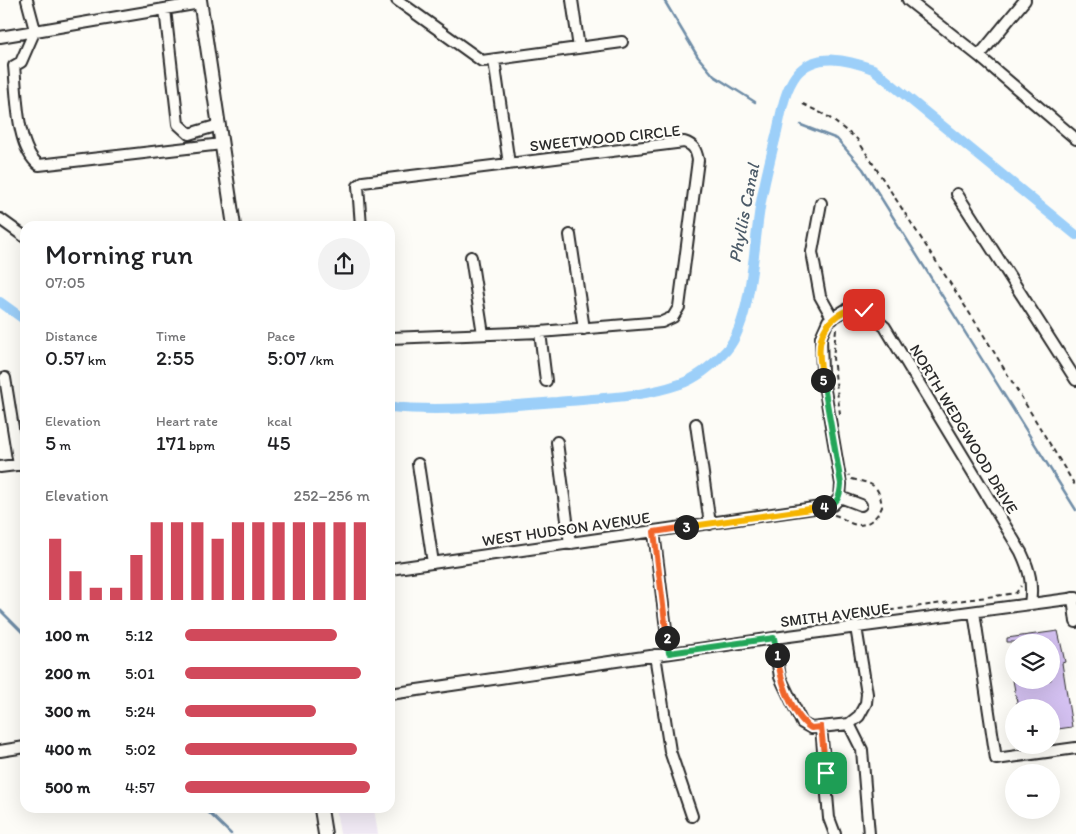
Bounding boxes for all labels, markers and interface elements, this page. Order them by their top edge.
street label: SWEETWOOD CIRCLE [529,121,681,155]
water label: Phyllis Canal [724,160,765,264]
text: Morning run [45,237,193,271]
button: share [318,238,370,290]
text: 07:05 [45,273,85,292]
pin [843,289,885,331]
icon: check [850,296,878,324]
text: Distance [45,328,97,345]
text: Time [156,328,186,345]
text: Pace [267,328,295,345]
street label: NORTH WEDGWOOD DRIVE [906,341,1022,517]
text: 0.57 [45,345,85,370]
text: 2:55 [156,345,194,370]
text: 5:07 [267,345,307,370]
text: km [85,352,106,369]
text: /km [307,352,334,369]
pin: 5 [810,368,836,392]
text: 5 [820,372,827,389]
text: Elevation [45,413,101,430]
text: Heart rate [156,413,218,430]
text: kcal [267,413,292,430]
text: 5 [45,430,56,455]
text: 171 [156,430,186,455]
text: 45 [267,430,291,455]
text: m [56,437,71,454]
text: bpm [186,437,215,454]
text: Elevation [45,486,109,505]
text: 252–256 m [294,486,370,505]
pin: 4 [812,494,836,520]
text: 4 [820,499,829,516]
street label: WEST HUDSON AVENUE [481,508,652,550]
pin: 3 [674,514,698,540]
text: 3 [683,519,690,536]
street label: SMITH AVENUE [779,599,891,631]
text: 100 m [45,626,89,645]
text: 5:12 [125,626,153,645]
pin: 2 [654,626,680,650]
text: 2 [664,630,671,647]
map controls [1005,634,1060,819]
button: layers [1005,634,1060,689]
pin: 1 [764,642,790,668]
text: 1 [774,647,781,664]
text: 200 m [45,664,90,683]
text: 5:01 [125,664,155,683]
button: + [1005,699,1060,754]
text: 300 m [45,702,91,721]
text: 5:24 [125,702,155,721]
text: 400 m [45,740,91,759]
text: 5:02 [125,740,156,759]
pin [805,752,847,794]
icon: arrive [812,759,840,787]
button: − [1005,764,1060,819]
text: 500 m [45,778,90,797]
text: 4:57 [125,778,155,797]

